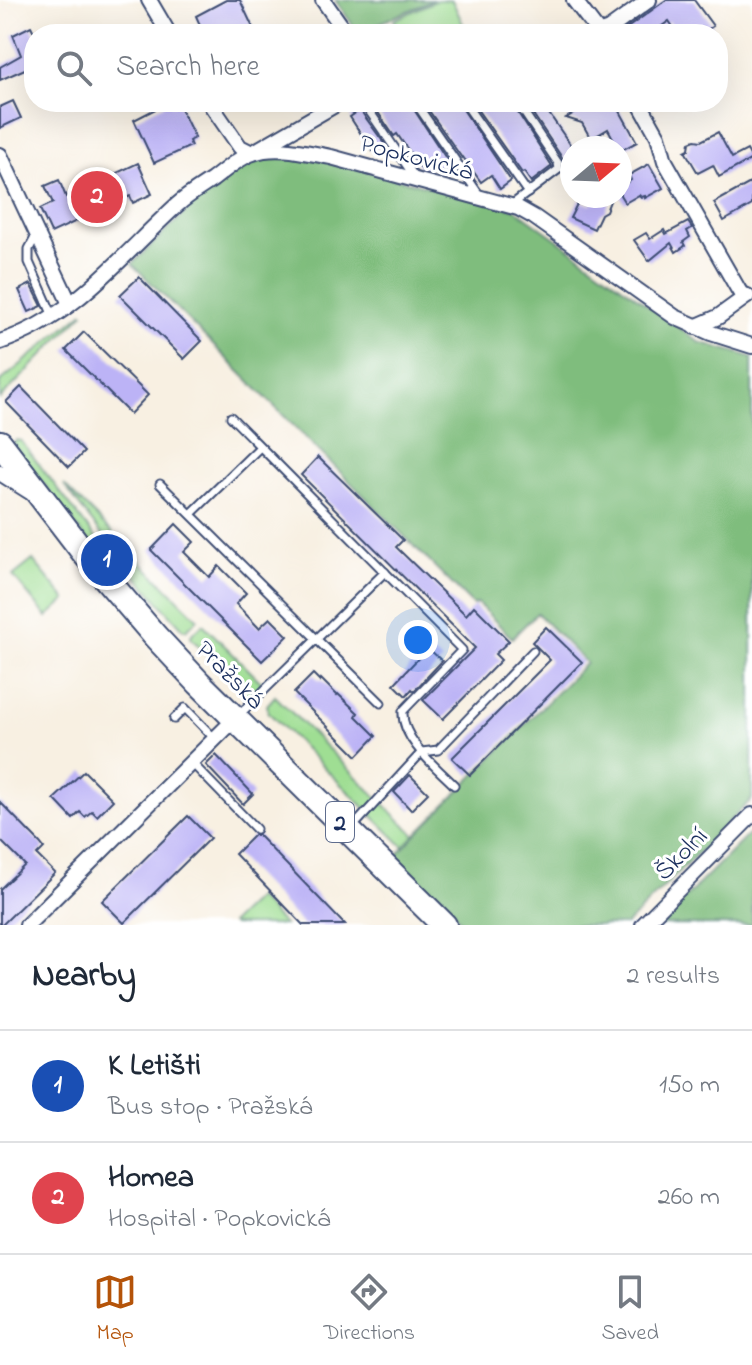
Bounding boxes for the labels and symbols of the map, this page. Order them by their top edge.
street label: Popkovická [355,126,477,192]
north arrow [560,136,632,208]
pin: 2 [71,167,123,227]
pin: 1 [81,530,133,590]
your location [398,620,438,660]
street label: Pražská [186,633,272,719]
road number: 2 [326,802,354,842]
street label: Školní [647,820,718,891]

